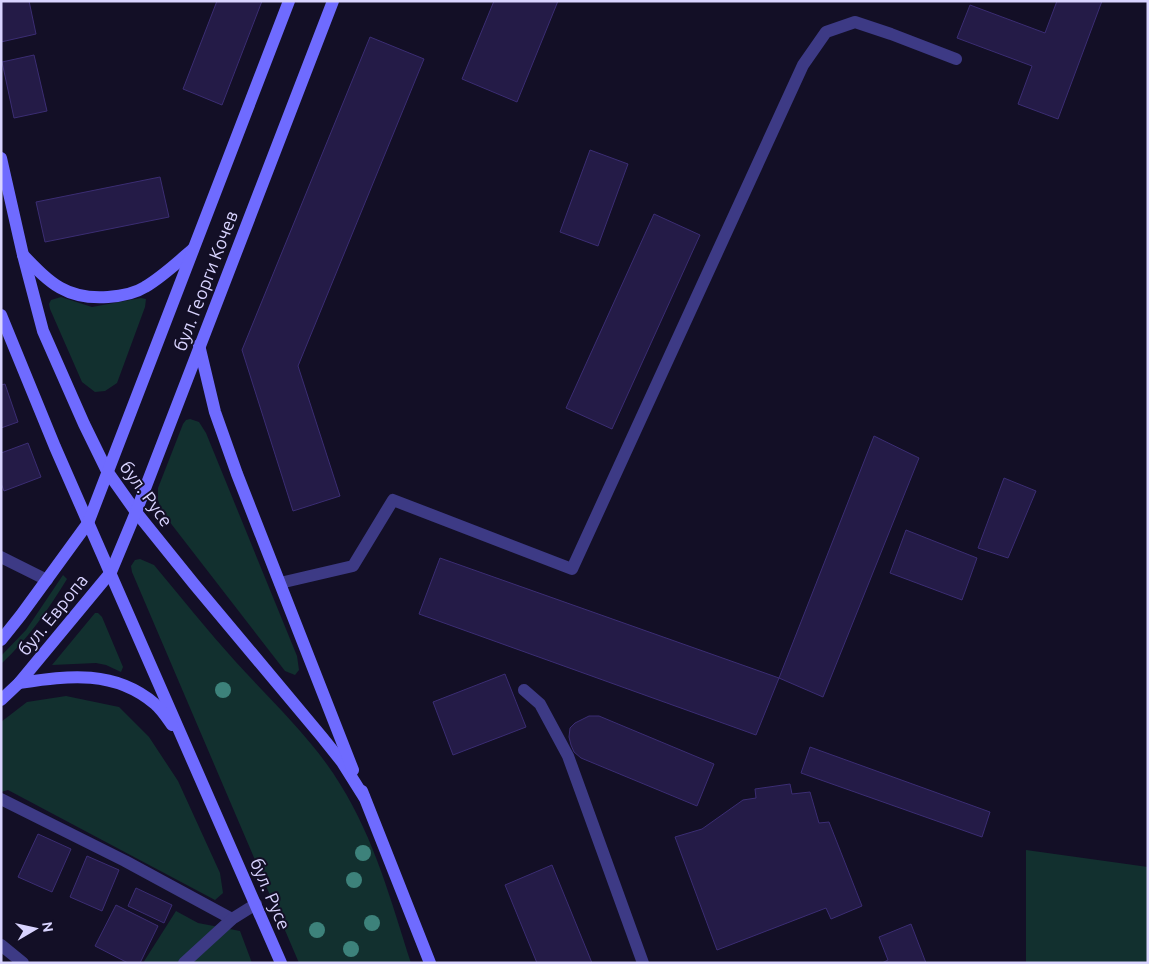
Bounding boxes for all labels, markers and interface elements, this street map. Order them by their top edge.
street label: бул. Георги Кочев [169,208,241,354]
street label: бул. Русе [116,457,177,530]
street label: бул. Европа [13,570,91,659]
street label: бул. Русе [247,855,295,932]
north arrow [10,904,60,954]
text: N [39,921,57,933]

